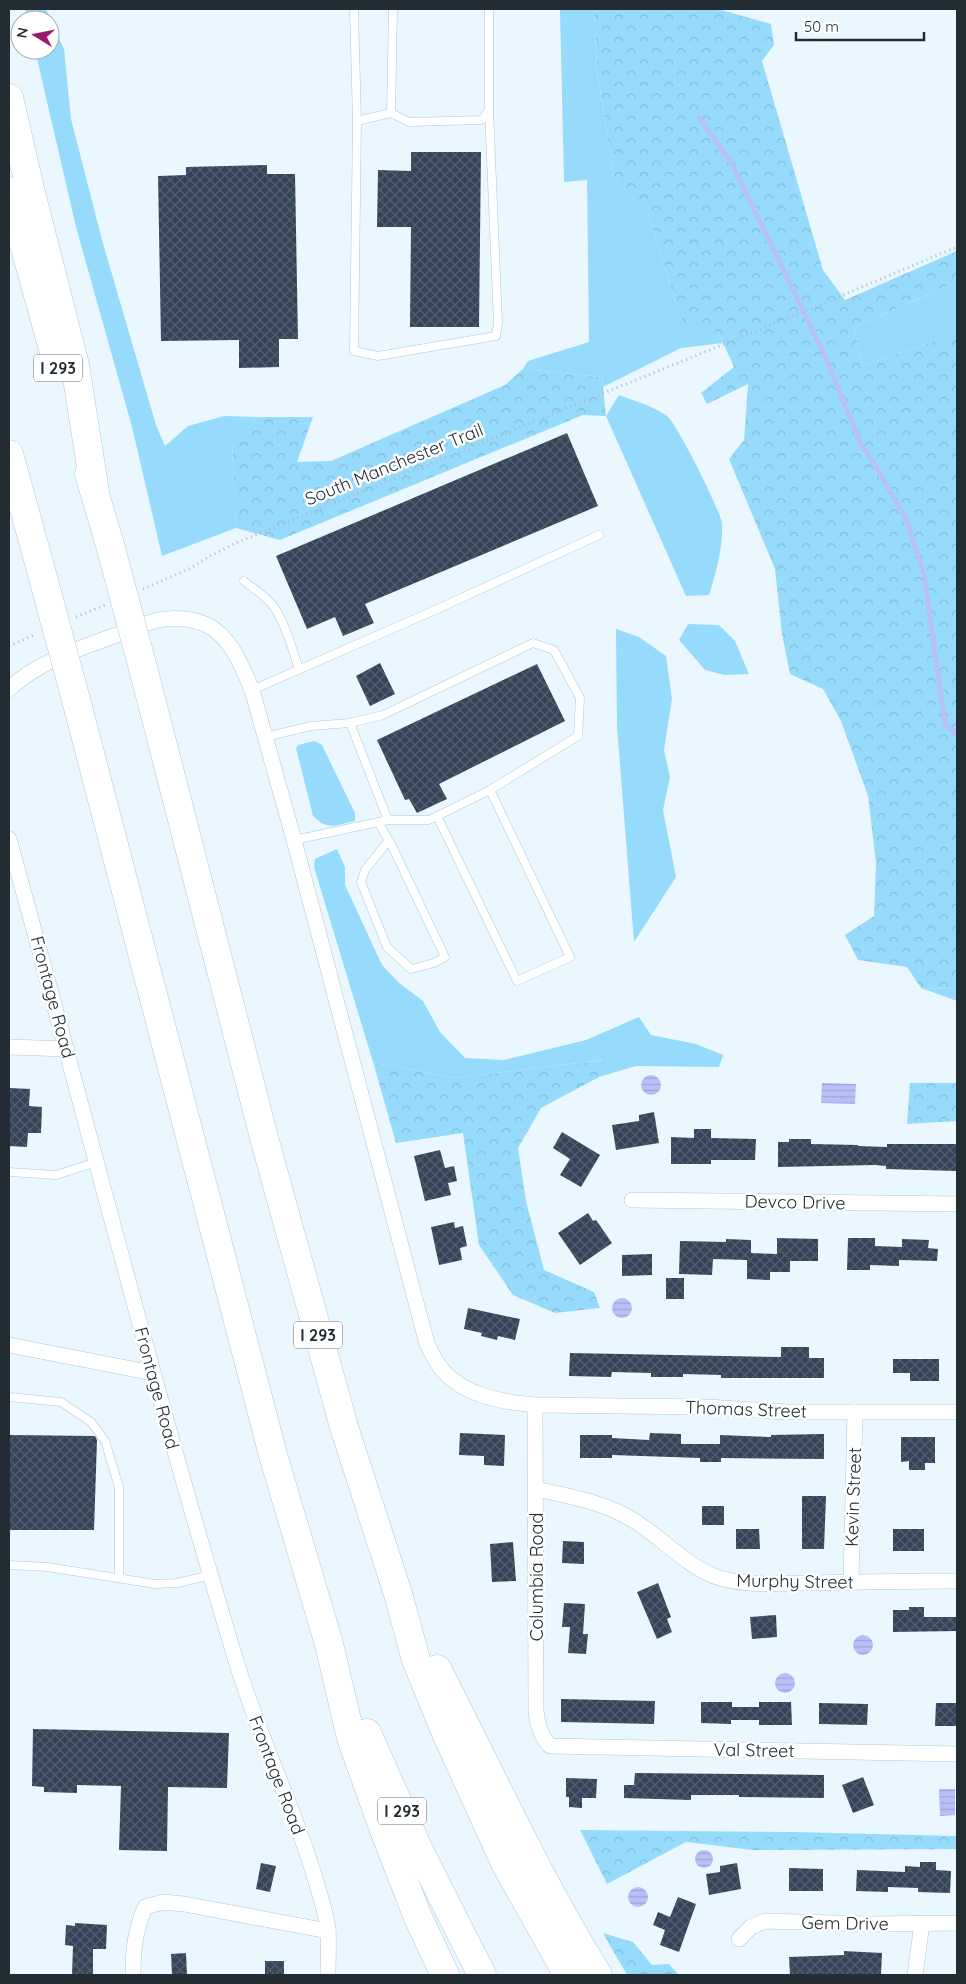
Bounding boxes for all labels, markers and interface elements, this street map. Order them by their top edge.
north arrow [10,10,60,60]
scale bar [796,10,924,42]
text: 50 m [804,17,839,36]
text: N [12,26,32,39]
road number: I 293 [34,354,82,382]
street label: South Manchester Trail [301,418,487,510]
street label: Frontage Road [26,933,80,1061]
street label: Devco Drive [744,1190,846,1214]
road number: I 293 [294,1322,342,1348]
street label: Frontage Road [130,1324,184,1452]
street label: Thomas Street [685,1395,807,1423]
street label: Kevin Street [840,1447,866,1547]
street label: Columbia Road [525,1513,548,1641]
street label: Murphy Street [736,1568,854,1594]
street label: Frontage Road [244,1712,310,1838]
street label: Val Street [713,1738,795,1762]
road number: I 293 [378,1798,426,1824]
street label: Gem Drive [801,1911,889,1935]

